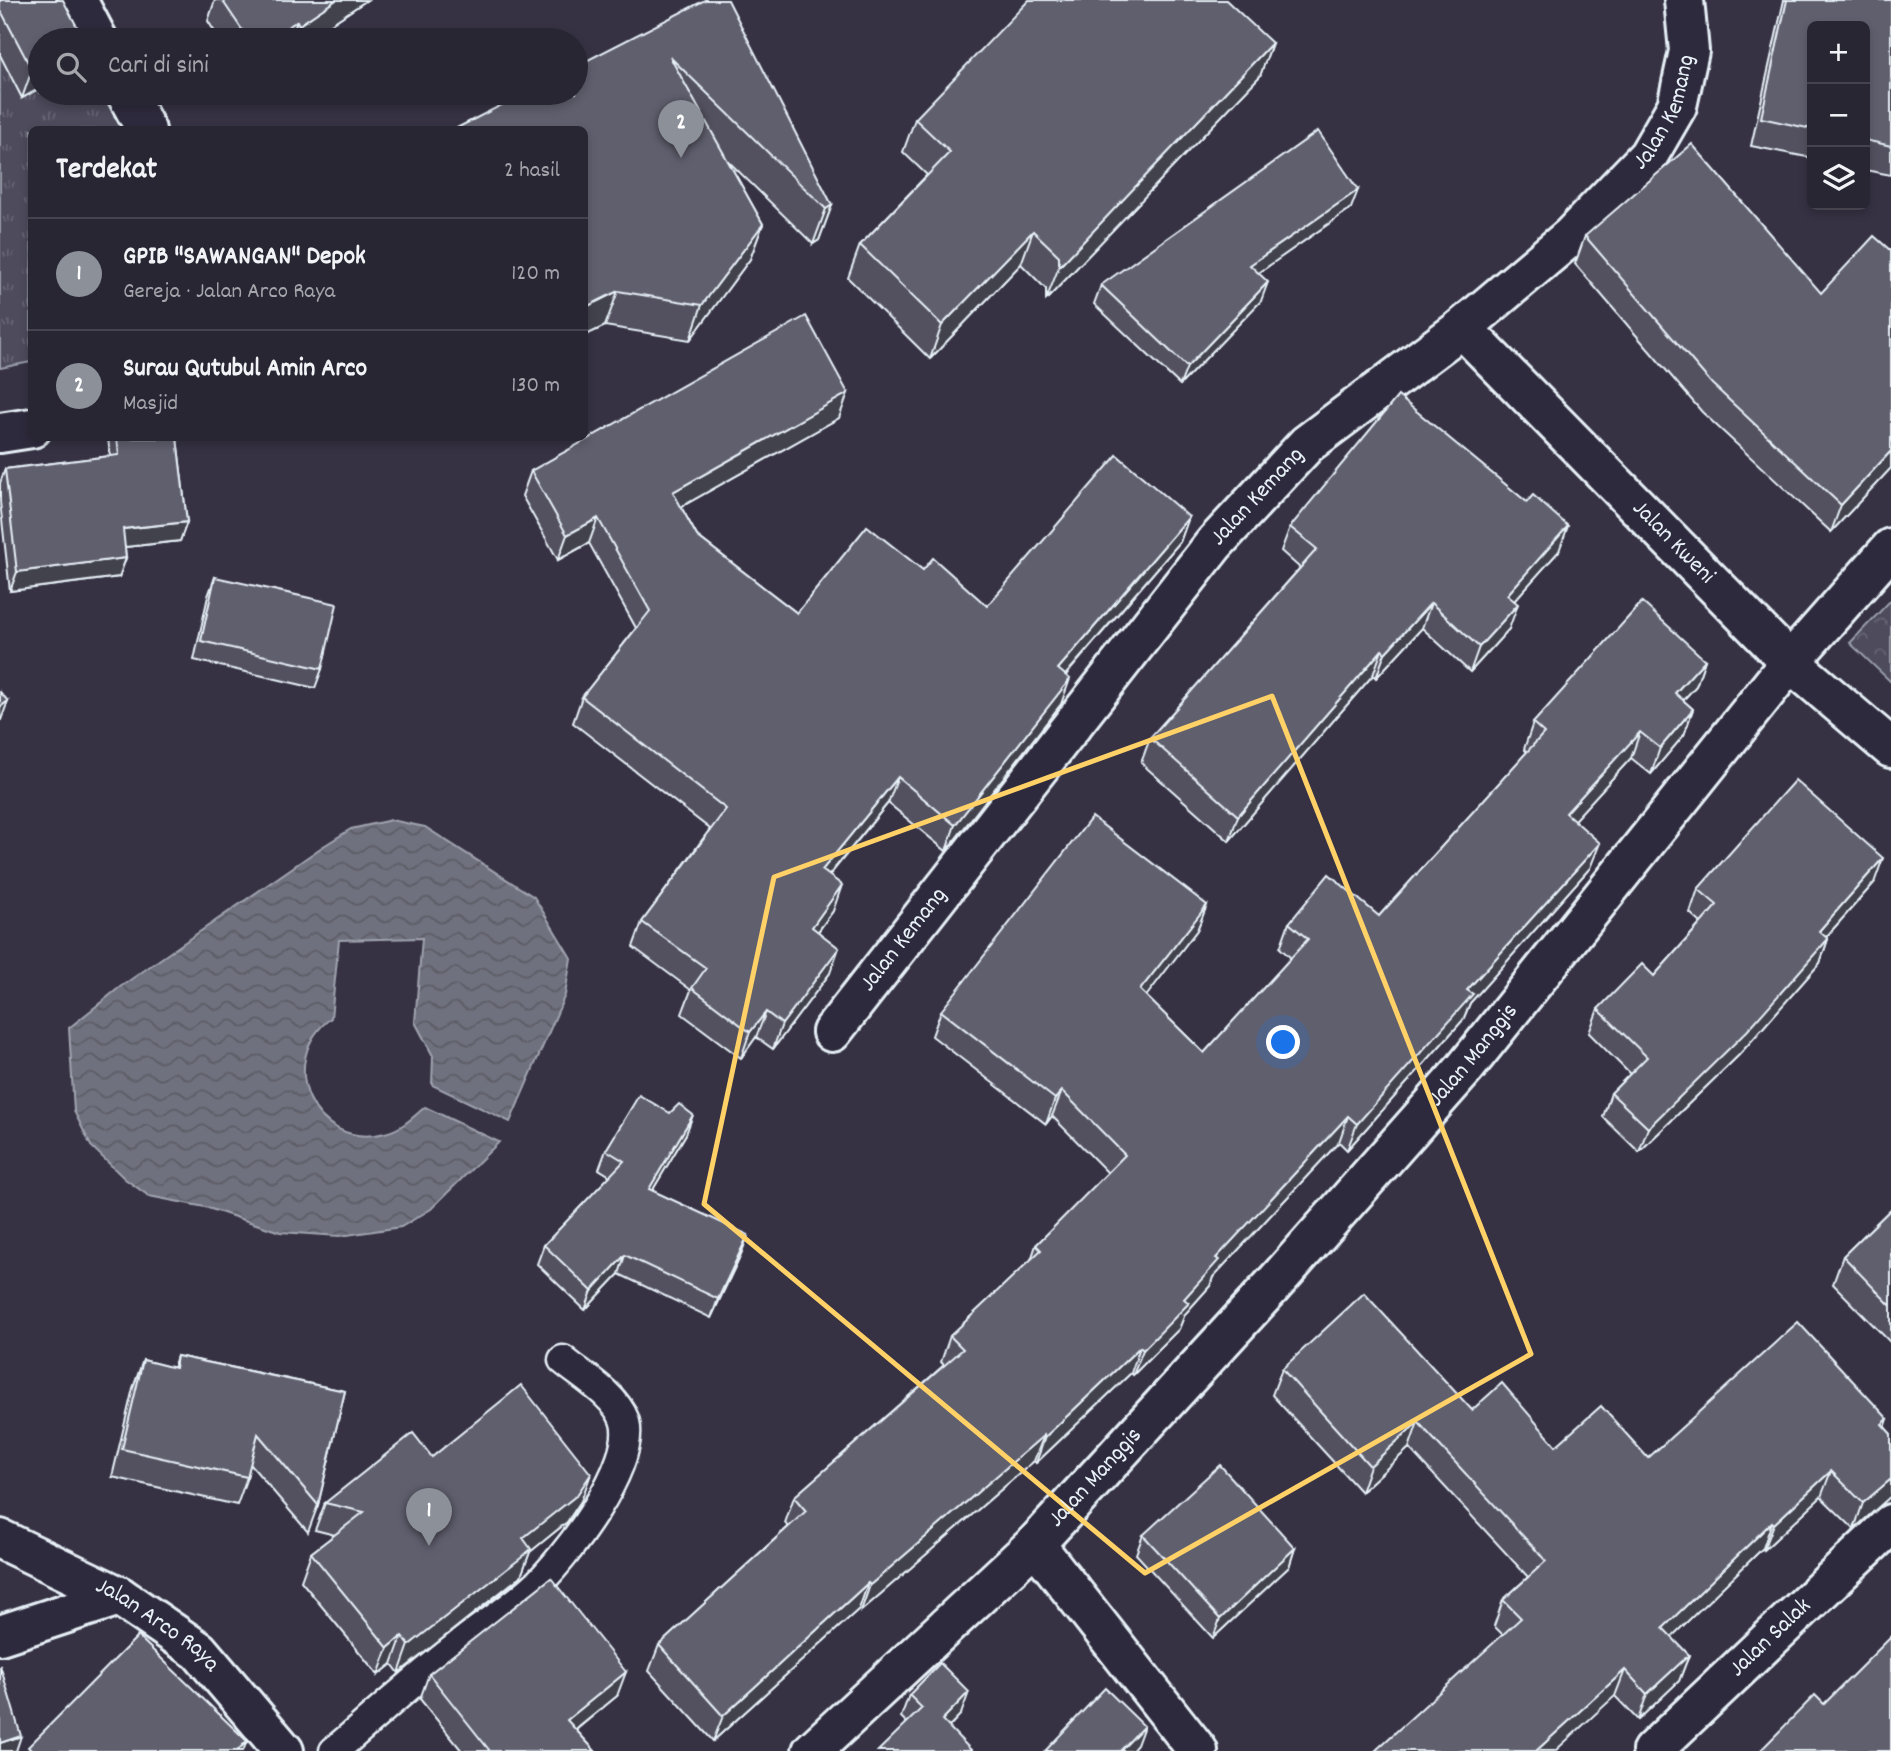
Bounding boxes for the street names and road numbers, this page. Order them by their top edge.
street label: Jalan Kemang [1625,52,1705,179]
street label: Jalan Kemang [1203,440,1313,554]
street label: Jalan Kweni [1624,493,1722,593]
street label: Jalan Kemang [852,880,956,999]
street label: Jalan Manggis [1421,996,1527,1115]
street label: Jalan Manggis [1041,1420,1151,1536]
street label: Jalan Arco Raya [89,1570,228,1681]
street label: Jalan Salak [1722,1591,1820,1686]

